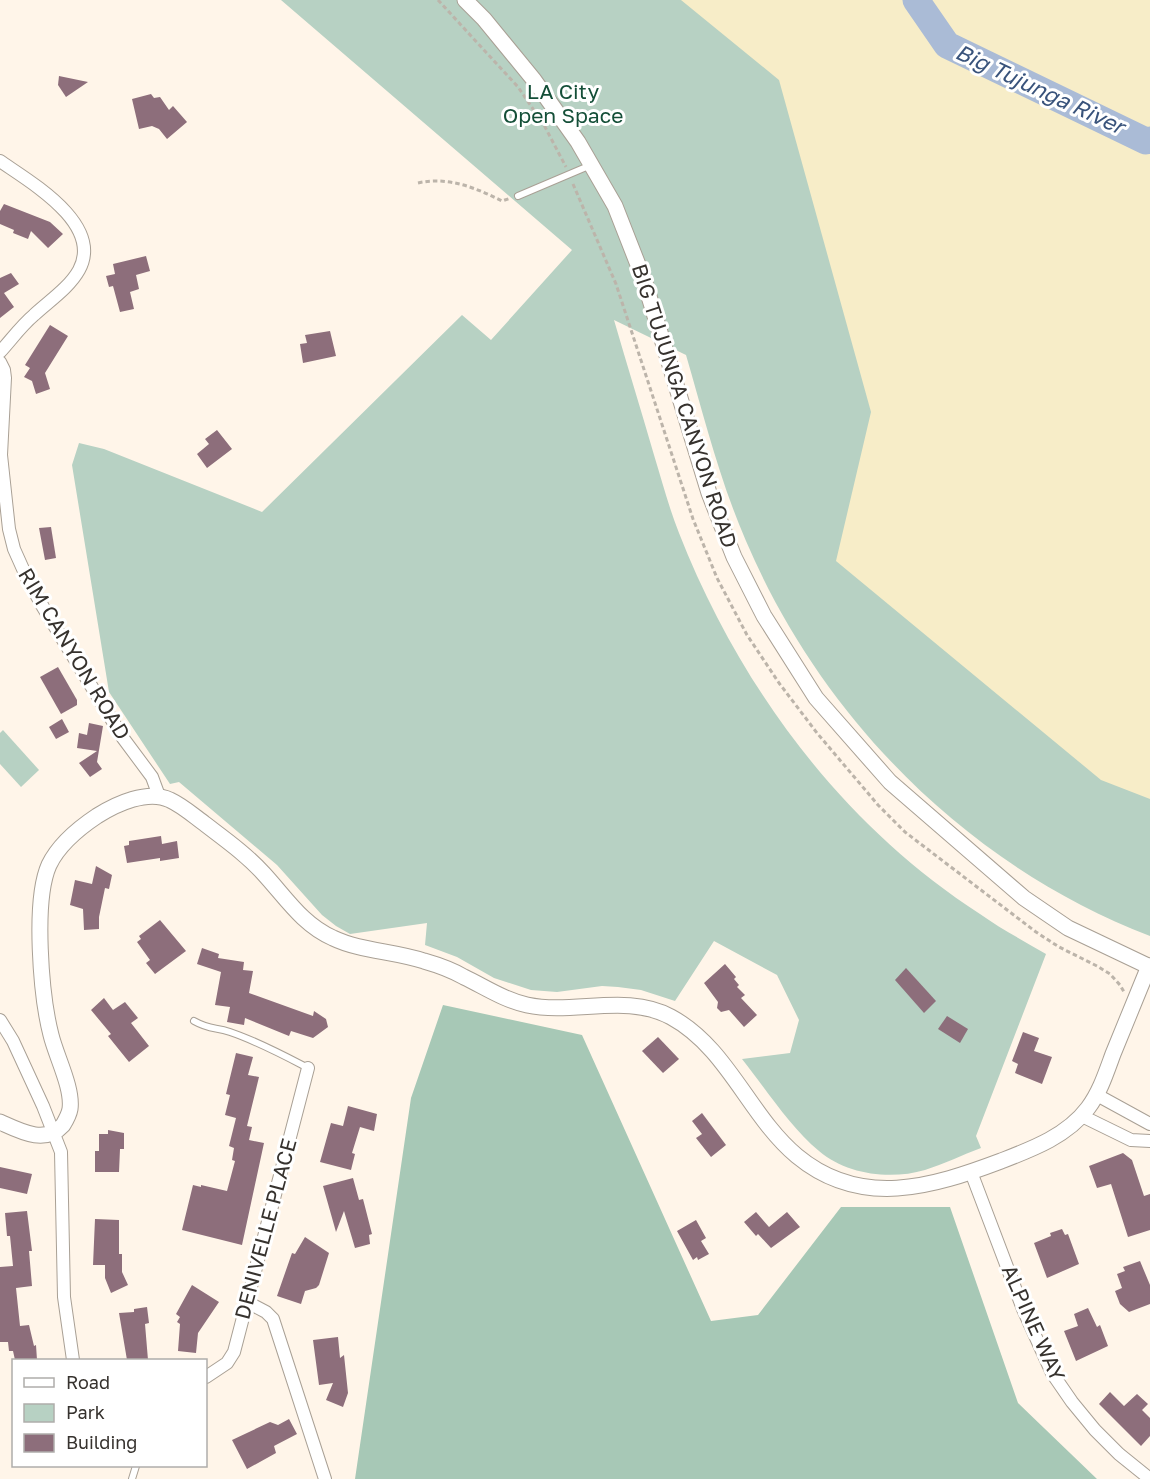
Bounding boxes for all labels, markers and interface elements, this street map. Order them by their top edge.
water label: Big Tujunga River [952,38,1132,141]
park label: LA City Open Space [503,78,623,128]
street label: BIG TUJUNGA CANYON ROAD [627,260,743,551]
street label: RIM CANYON ROAD [13,563,136,744]
street label: DENIVELLE PLACE [228,1136,302,1322]
street label: ALPINE WAY [997,1260,1071,1385]
legend [12,1359,207,1467]
text: Road [66,1371,110,1393]
text: Park [66,1401,105,1423]
text: Building [66,1431,137,1453]

